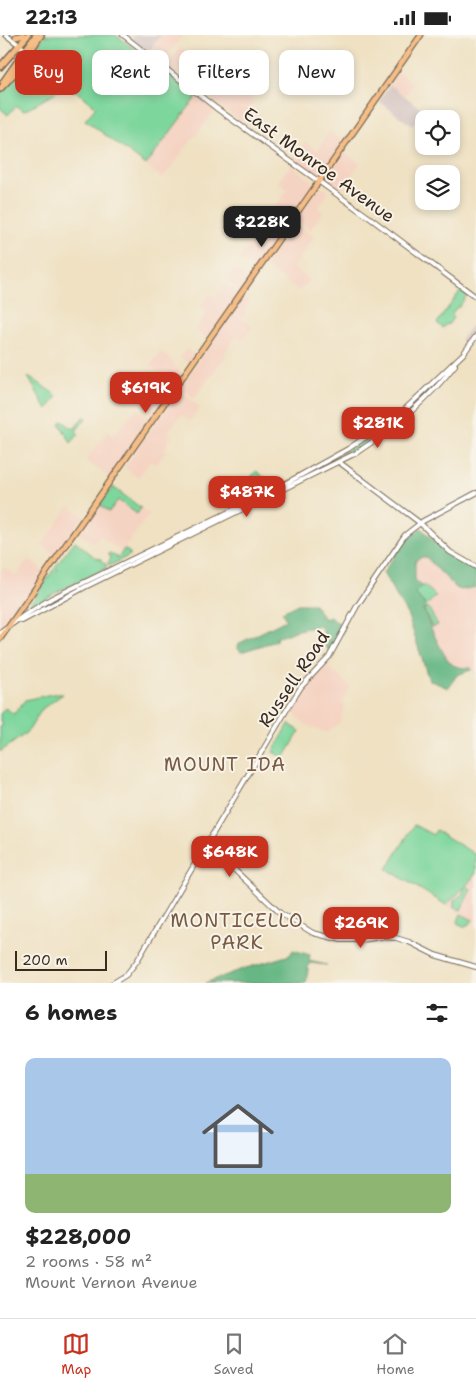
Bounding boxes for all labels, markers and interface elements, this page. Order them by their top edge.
text: 22:13 [25,5,78,30]
chip: Buy [15,50,82,95]
chip: Rent [92,50,169,95]
chip: Filters [179,50,269,95]
chip: New [279,50,354,95]
street label: East Monroe Avenue [238,102,400,228]
map controls [415,110,460,210]
button: locate [415,110,460,155]
button: layers [415,165,460,210]
pin: $228K [227,205,297,248]
text: $228K [235,211,289,232]
pin: $619K [111,371,181,414]
text: $619K [121,377,171,398]
pin: $281K [343,407,413,449]
text: $281K [353,412,403,433]
pin: $487K [212,475,282,518]
text: $487K [219,481,275,502]
street label: Russell Road [253,626,335,732]
district label: MOUNT IDA [164,752,286,777]
pin: $648K [195,835,265,878]
text: $648K [202,841,258,862]
pin: $269K [326,907,396,949]
district label: MONTICELLO PARK [170,908,304,955]
text: $269K [334,912,388,933]
scale bar [15,948,108,971]
text: 200 m [22,951,68,969]
text: 6 homes [25,999,117,1027]
icon: filters [423,999,451,1027]
icon: home [193,1091,283,1181]
text: $228,000 [25,1223,131,1251]
text: 2 rooms · 58 m² [25,1251,152,1272]
text: Mount Vernon Avenue [25,1272,198,1293]
tab: Map [61,1330,91,1378]
tab: Saved [214,1330,254,1378]
tab: Home [376,1330,415,1378]

